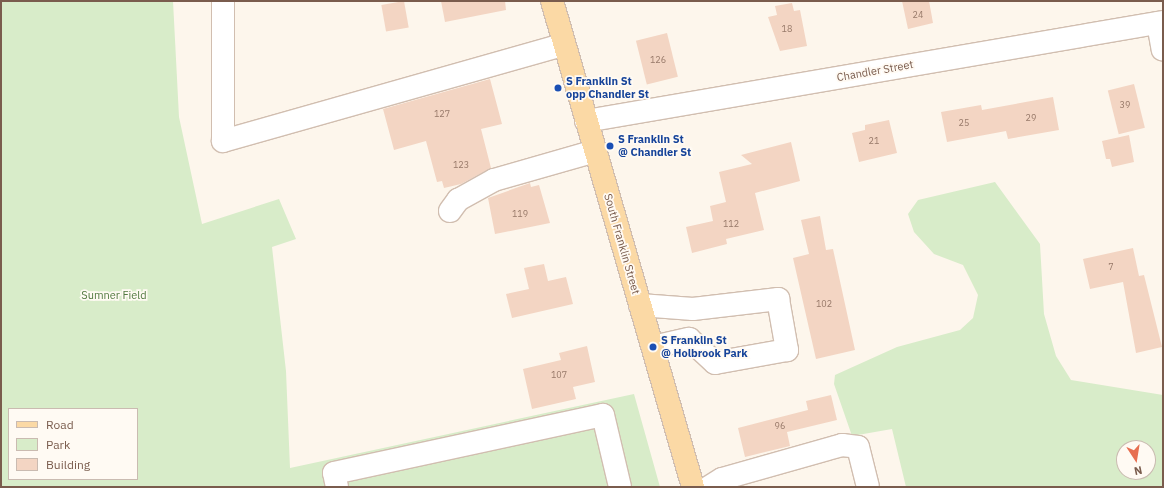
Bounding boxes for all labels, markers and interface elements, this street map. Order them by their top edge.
house number: 24 [913,10,923,20]
house number: 18 [782,24,792,34]
house number: 126 [650,55,666,65]
street label: Chandler Street [836,58,914,84]
place label: S Franklin St opp Chandler St [566,75,649,101]
marker: S Franklin St opp Chandler St [553,83,563,93]
house number: 39 [1120,100,1130,110]
house number: 127 [434,109,450,119]
house number: 29 [1026,113,1036,123]
house number: 25 [959,118,969,128]
place label: S Franklin St @ Chandler St [618,133,691,159]
house number: 21 [869,136,879,146]
marker: S Franklin St @ Chandler St [605,141,615,151]
house number: 123 [453,160,469,170]
street label: South Franklin Street [601,192,643,296]
house number: 119 [512,209,528,219]
house number: 112 [723,219,739,229]
house number: 7 [1108,262,1114,272]
park label: Sumner Field [81,288,147,302]
house number: 102 [816,299,832,309]
place label: S Franklin St @ Holbrook Park [661,334,748,360]
marker: S Franklin St @ Holbrook Park [648,342,658,352]
house number: 107 [551,370,567,380]
legend [8,408,138,480]
text: Road [46,417,74,432]
house number: 96 [775,421,785,431]
text: Park [46,437,70,452]
north arrow [1116,440,1156,480]
text: Building [46,457,90,472]
text: N [1133,463,1144,478]

